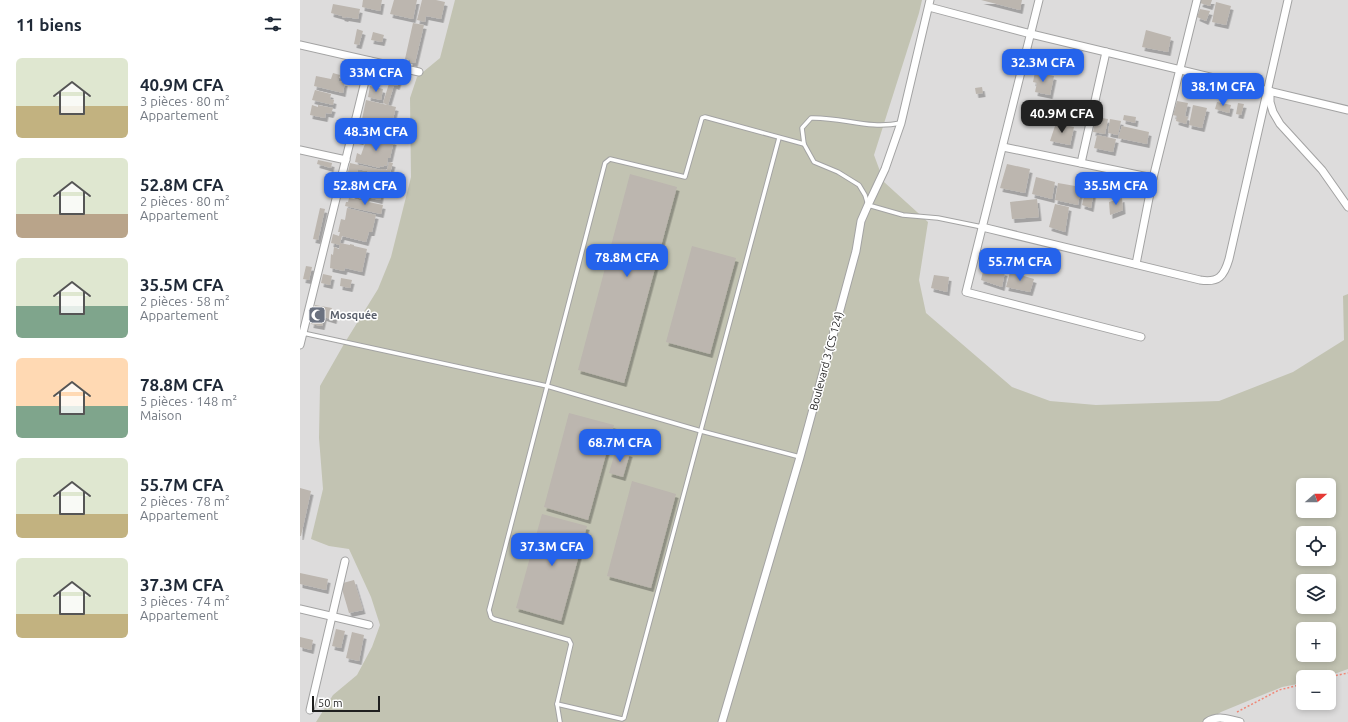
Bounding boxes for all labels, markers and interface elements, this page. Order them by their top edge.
icon: filters [262,13,284,35]
text: 11 biens [16,15,82,34]
pin: 32.3M CFA [997,49,1089,83]
text: 32.3M CFA [1011,55,1075,69]
pin: 33M CFA [339,59,413,93]
text: 33M CFA [349,65,403,79]
pin: 38.1M CFA [1177,73,1269,107]
icon: home [48,74,96,122]
text: 40.9M CFA [140,75,224,94]
text: 38.1M CFA [1191,79,1255,93]
text: 3 pièces · 80 m² [140,94,230,108]
pin: 40.9M CFA [1016,100,1108,134]
text: 40.9M CFA [1030,106,1094,120]
text: Appartement [140,108,218,122]
pin: 48.3M CFA [330,118,422,152]
text: 48.3M CFA [344,124,408,138]
pin: 52.8M CFA [319,172,411,206]
pin: 35.5M CFA [1070,172,1162,206]
icon: home [48,174,96,222]
text: 52.8M CFA [140,175,224,194]
text: 52.8M CFA [333,178,397,192]
text: 35.5M CFA [1084,178,1148,192]
text: 2 pièces · 80 m² [140,194,230,208]
text: Appartement [140,208,218,222]
pin: 78.8M CFA [581,244,673,278]
pin: 55.7M CFA [974,248,1066,282]
text: 78.8M CFA [595,250,659,264]
text: 55.7M CFA [988,254,1052,268]
icon: home [48,274,96,322]
text: 35.5M CFA [140,275,224,294]
text: 2 pièces · 58 m² [140,294,230,308]
mosque icon: Mosquée [307,305,327,325]
text: Appartement [140,308,218,322]
place label: Mosquée [330,309,377,321]
street label: Boulevard 3 (CS 124) [807,310,846,412]
icon: home [48,374,96,422]
text: 78.8M CFA [140,375,224,394]
text: 5 pièces · 148 m² [140,394,237,408]
text: Maison [140,408,182,422]
pin: 68.7M CFA [574,429,666,463]
text: 68.7M CFA [588,435,652,449]
icon: home [48,474,96,522]
text: 55.7M CFA [140,475,224,494]
north arrow [1296,478,1336,518]
map controls [1296,478,1336,710]
text: 2 pièces · 78 m² [140,494,230,508]
text: Appartement [140,508,218,522]
button: locate [1296,526,1336,566]
pin: 37.3M CFA [506,533,598,567]
text: 37.3M CFA [520,539,584,553]
icon: home [48,574,96,622]
button: layers [1296,574,1336,614]
text: 37.3M CFA [140,575,224,594]
text: 3 pièces · 74 m² [140,594,230,608]
text: Appartement [140,608,218,622]
button: + [1296,622,1336,662]
button: − [1296,670,1336,710]
scale bar [312,694,380,713]
text: 50 m [318,697,342,709]

